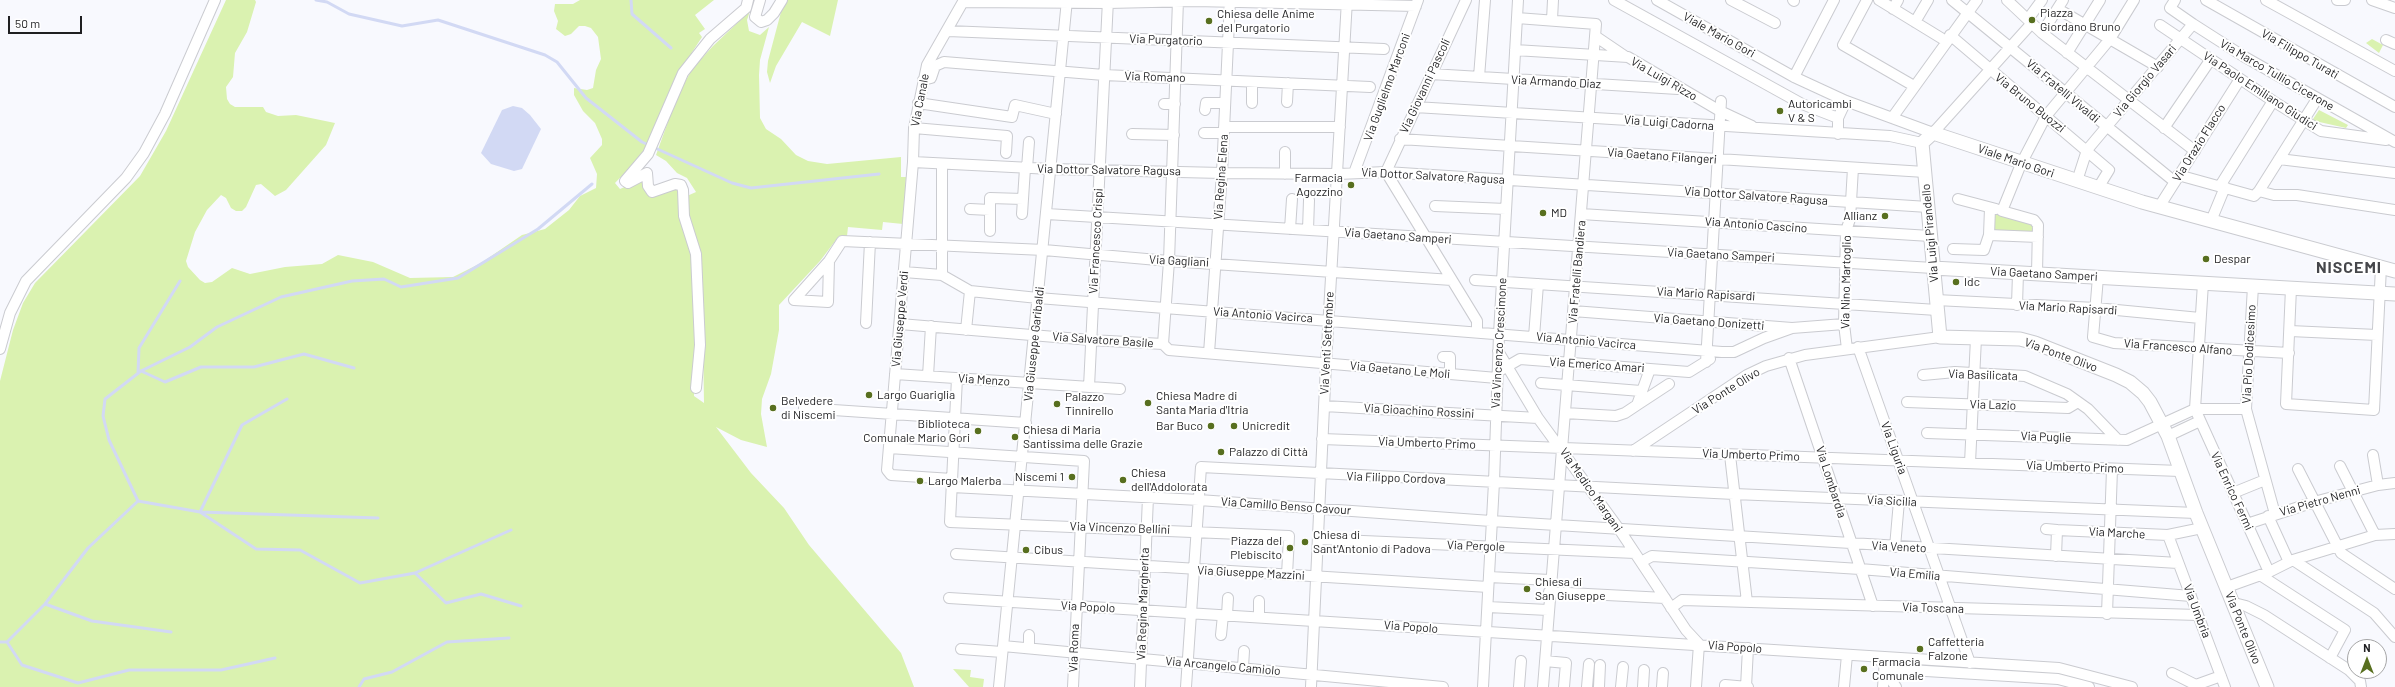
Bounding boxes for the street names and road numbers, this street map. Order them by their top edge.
street label: Viale Mario Gori [1680,9,1758,61]
street label: Via Filippo Turati [2259,26,2341,82]
street label: Via Guglielmo Marconi [1361,31,1413,143]
street label: Via Purgatorio [1129,32,1203,48]
street label: Via Giovanni Pascoli [1397,36,1453,136]
street label: Via Marco Tullio Cicerone [2217,36,2337,114]
street label: Via Giorgio Vasari [2110,42,2180,120]
street label: Via Paolo Emiliano Giudici [2200,49,2320,133]
street label: Via Luigi Rizzo [1628,54,1700,104]
street label: Via Fratelli Vivaldi [2023,56,2103,126]
street label: Via Romano [1124,69,1186,85]
street label: Via Bruno Buozzi [1992,70,2068,136]
street label: Via Canale [908,72,932,128]
street label: Via Armando Diaz [1511,72,1601,92]
street label: Via Orazio Flacco [2169,102,2229,184]
street label: Via Luigi Cadorna [1623,113,1715,133]
street label: Via Regina Elena [1211,134,1231,220]
street label: Viale Mario Gori [1976,141,2056,181]
street label: Via Gaetano Filangeri [1607,145,1717,167]
street label: Via Dottor Salvatore Ragusa [1037,162,1181,178]
street label: Via Dottor Salvatore Ragusa [1361,165,1505,187]
street label: Via Luigi Pirandello [1919,183,1941,283]
street label: Via Dottor Salvatore Ragusa [1684,184,1828,208]
street label: Via Francesco Crispi [1086,188,1106,294]
street label: Via Antonio Cascino [1704,214,1808,236]
street label: Via Fratelli Bandiera [1565,220,1589,324]
street label: Via Gaetano Samperi [1344,225,1452,247]
street label: Via Nino Martoglio [1838,235,1854,329]
street label: Via Gaetano Samperi [1667,245,1775,265]
street label: Via Gagliani [1149,252,1209,270]
street label: Via Gaetano Samperi [1990,264,2098,284]
street label: Via Giuseppe Verdi [889,270,911,368]
street label: Via Vincenzo Crescimone [1488,277,1510,409]
street label: Via Mario Rapisardi [1656,284,1756,304]
street label: Via Giuseppe Garibaldi [1021,286,1047,402]
street label: Via Venti Settembre [1317,291,1337,395]
street label: Via Mario Rapisardi [2018,298,2118,318]
street label: Via Antonio Vacirca [1213,304,1313,326]
street label: Via Pio Dodicesimo [2239,304,2259,404]
street label: Via Gaetano Donizetti [1653,311,1765,333]
street label: Via Salvatore Basile [1052,329,1154,351]
street label: Via Antonio Vacirca [1535,329,1637,353]
street label: Via Ponte Olivo [2022,335,2100,375]
street label: Via Francesco Alfano [2123,336,2233,358]
street label: Via Emerico Amari [1549,354,1645,376]
street label: Via Gaetano Le Moli [1349,358,1451,382]
street label: Via Ponte Olivo [1690,365,1762,417]
street label: Via Basilicata [1948,367,2018,383]
street label: Via Menzo [958,371,1010,389]
street label: Via Lazio [1969,397,2017,413]
street label: Via Gioachino Rossini [1363,401,1475,421]
street label: Via Liguria [1878,420,1910,476]
street label: Via Puglie [2020,429,2072,445]
street label: Via Umberto Primo [1378,434,1476,452]
street label: Via Lombardia [1813,444,1849,520]
street label: Via Medico Margani [1557,445,1625,535]
street label: Via Umberto Primo [1702,446,1800,464]
street label: Via Enrico Fermi [2208,449,2256,533]
street label: Via Umberto Primo [2026,458,2124,476]
street label: Via Filippo Cordova [1346,469,1446,487]
street label: Via Pietro Nenni [2278,483,2362,519]
street label: Via Sicilia [1867,493,1917,509]
street label: Via Camillo Benso Cavour [1220,494,1352,518]
street label: Via Vincenzo Bellini [1070,519,1170,537]
street label: Via Marche [2088,524,2146,542]
street label: Via Pergole [1447,538,1505,554]
street label: Via Veneto [1871,538,1927,556]
street label: Via Regina Margherita [1134,547,1152,661]
street label: Via Giuseppe Mazzini [1197,563,1305,583]
street label: Via Emilia [1889,565,1941,583]
street label: Via Umbria [2180,582,2214,640]
street label: Via Ponte Olivo [2222,590,2264,666]
street label: Via Popolo [1060,598,1116,616]
street label: Via Toscana [1902,600,1964,616]
street label: Via Popolo [1383,618,1439,636]
street label: Via Roma [1066,623,1082,673]
street label: Via Popolo [1707,638,1763,656]
street label: Via Arcangelo Camiolo [1165,654,1281,678]

